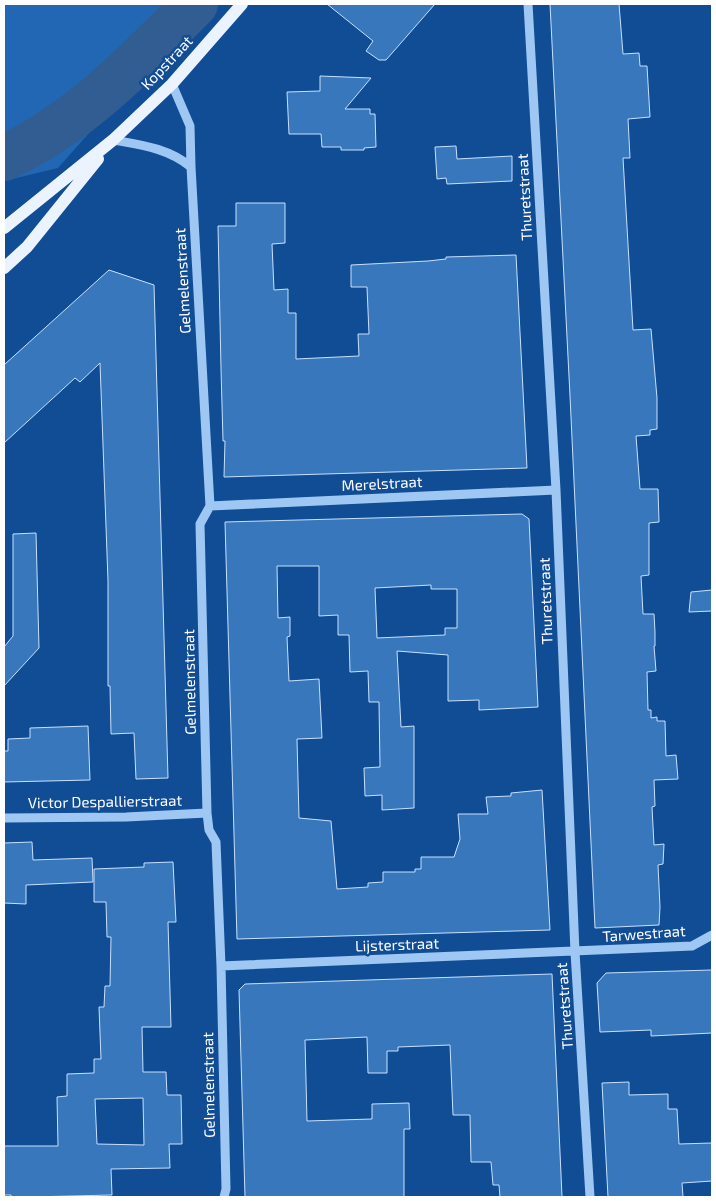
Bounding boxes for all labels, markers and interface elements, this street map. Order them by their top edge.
street label: Kopstraat [137,31,196,93]
street label: Thuretstraat [513,153,535,241]
street label: Gelmelenstraat [170,227,194,334]
street label: Merelstraat [341,472,423,494]
street label: Thuretstraat [534,557,556,645]
street label: Gelmelenstraat [179,629,199,735]
street label: Victor Despallierstraat [28,791,183,811]
street label: Tarwestraat [602,921,686,945]
street label: Lijsterstraat [355,934,440,955]
street label: Thuretstraat [552,962,576,1050]
street label: Gelmelenstraat [198,1032,218,1138]

